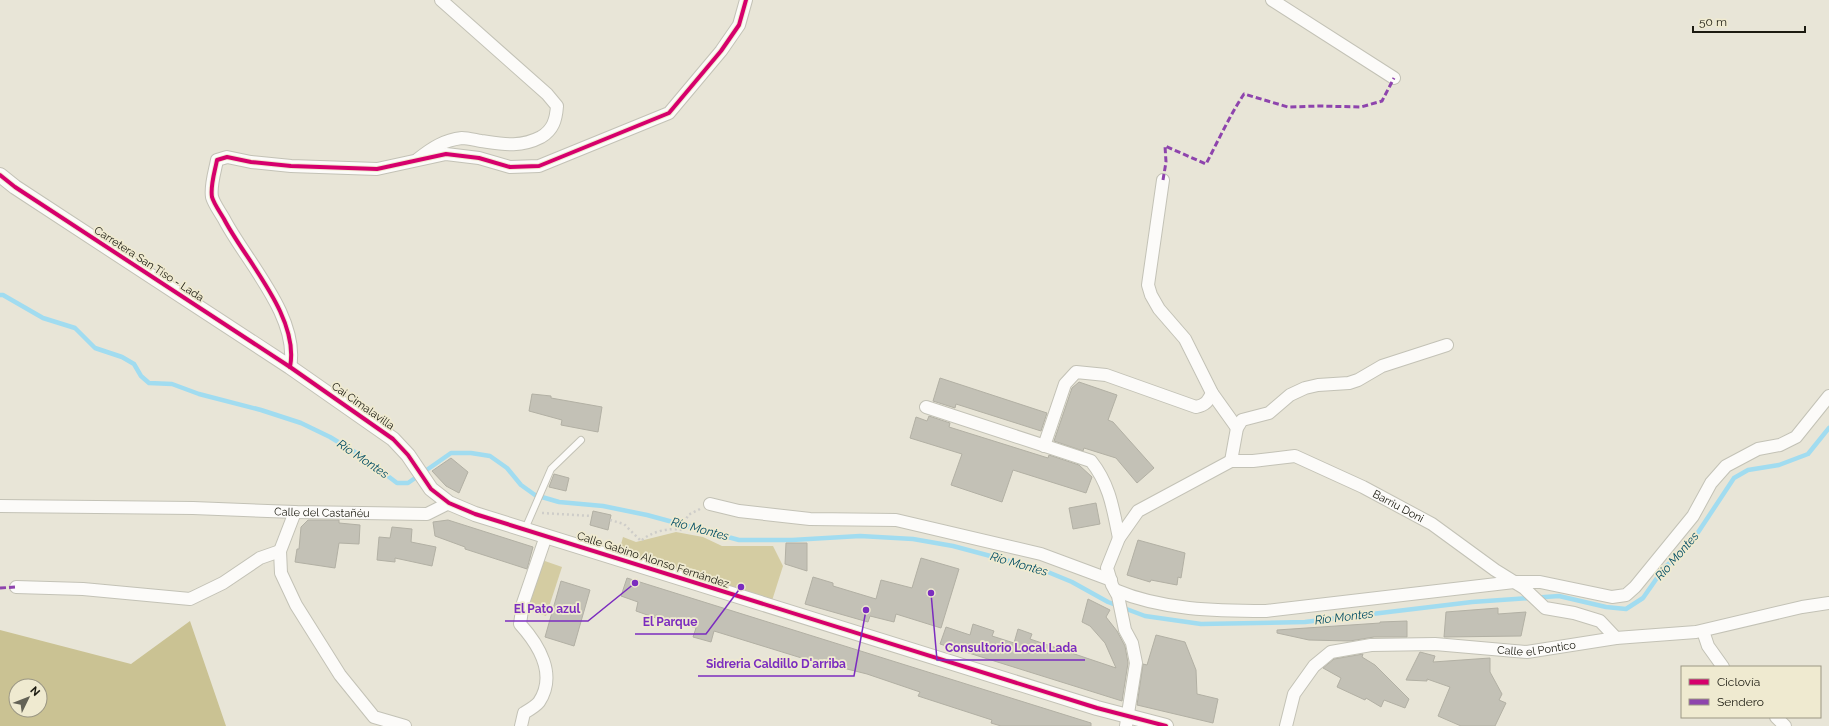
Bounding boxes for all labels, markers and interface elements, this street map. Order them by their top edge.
scale bar [1693,8,1805,34]
text: 50 m [1699,15,1727,29]
street label: Carretera San Tiso - Lada [92,224,206,304]
street label: Cai Cimalavilla [329,379,397,433]
water label: Río Montes [335,437,392,482]
street label: Barriu Doni [1371,487,1426,525]
street label: Calle del Castañéu [274,505,370,520]
water label: Río Montes [670,515,731,544]
street label: Calle Gabino Alonso Fernández [575,529,731,591]
water label: Río Montes [1652,529,1702,583]
water label: Río Montes [989,549,1050,579]
callout: El Pato azul [505,597,588,621]
text: El Pato azul [514,602,580,616]
water label: Río Montes [1314,606,1375,628]
callout: El Parque [635,610,706,634]
text: El Parque [643,615,697,629]
callout: Consultorio Local Lada [937,636,1085,660]
street label: Calle el Pontico [1497,638,1577,659]
text: Consultorio Local Lada [945,641,1077,655]
callout: Sidreria Caldillo D'arriba [698,652,854,676]
text: Sidreria Caldillo D'arriba [706,657,846,671]
legend [1681,666,1821,718]
text: Ciclovía [1717,675,1760,689]
north arrow [8,678,48,718]
text: N [27,684,43,699]
text: Sendero [1717,695,1764,709]

